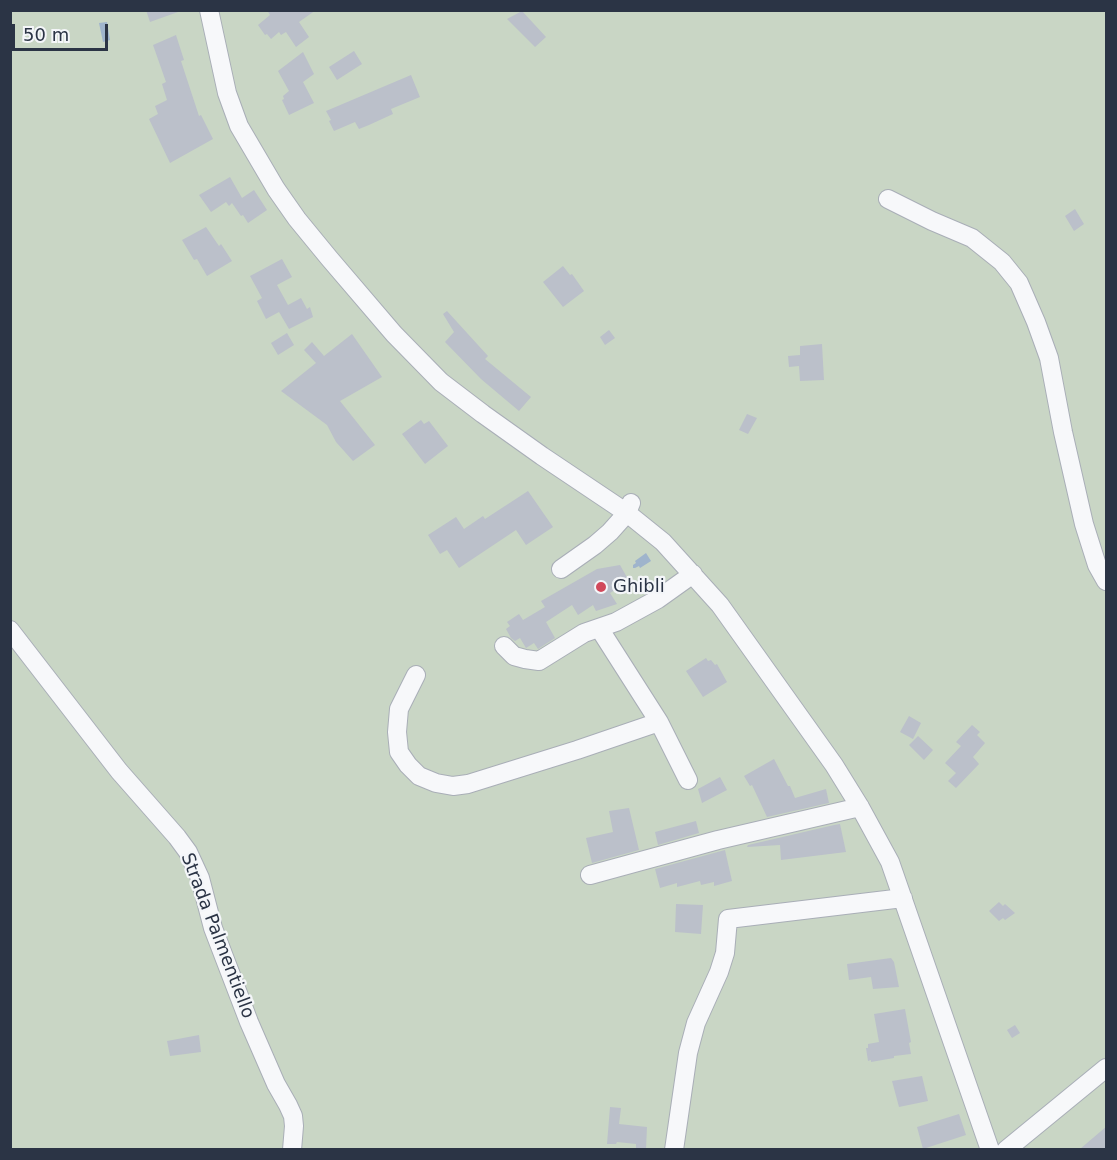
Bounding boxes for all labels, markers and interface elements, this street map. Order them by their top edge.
scale bar [15,12,111,50]
text: 50 m [23,24,69,45]
place label: Ghibli [613,576,665,598]
marker: Ghibli [594,580,608,594]
street label: Strada Palmentiello [176,850,258,1022]

